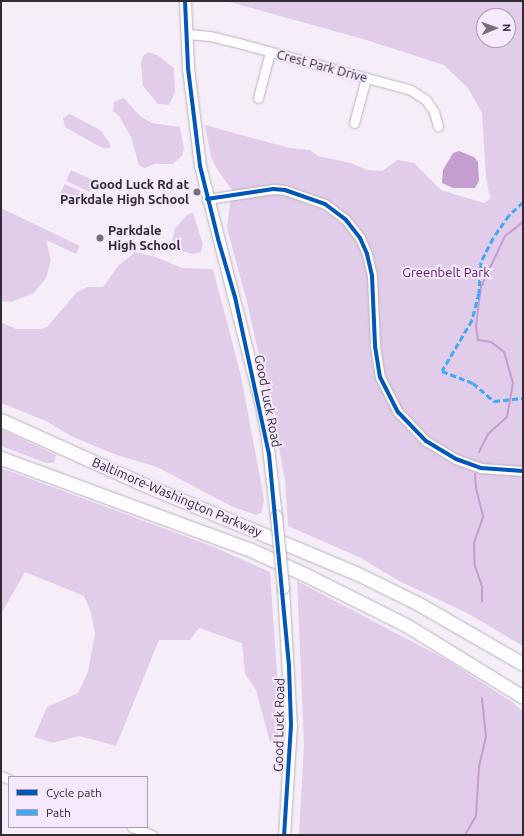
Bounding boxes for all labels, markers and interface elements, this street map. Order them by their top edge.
north arrow [476,8,516,48]
text: N [501,23,513,32]
street label: Crest Park Drive [275,46,369,86]
place label: Good Luck Rd at Parkdale High School [60,177,189,208]
marker: Good Luck Rd at Parkdale High School [192,187,202,197]
place label: Parkdale High School [108,223,180,254]
marker: Parkdale High School [95,233,105,243]
park label: Greenbelt Park [402,264,490,280]
street label: Good Luck Road [251,353,285,449]
street label: Baltimore-Washington Parkway [90,454,264,540]
street label: Good Luck Road [270,678,288,772]
legend [8,776,148,828]
text: Cycle path [46,786,102,799]
text: Path [46,806,71,819]

